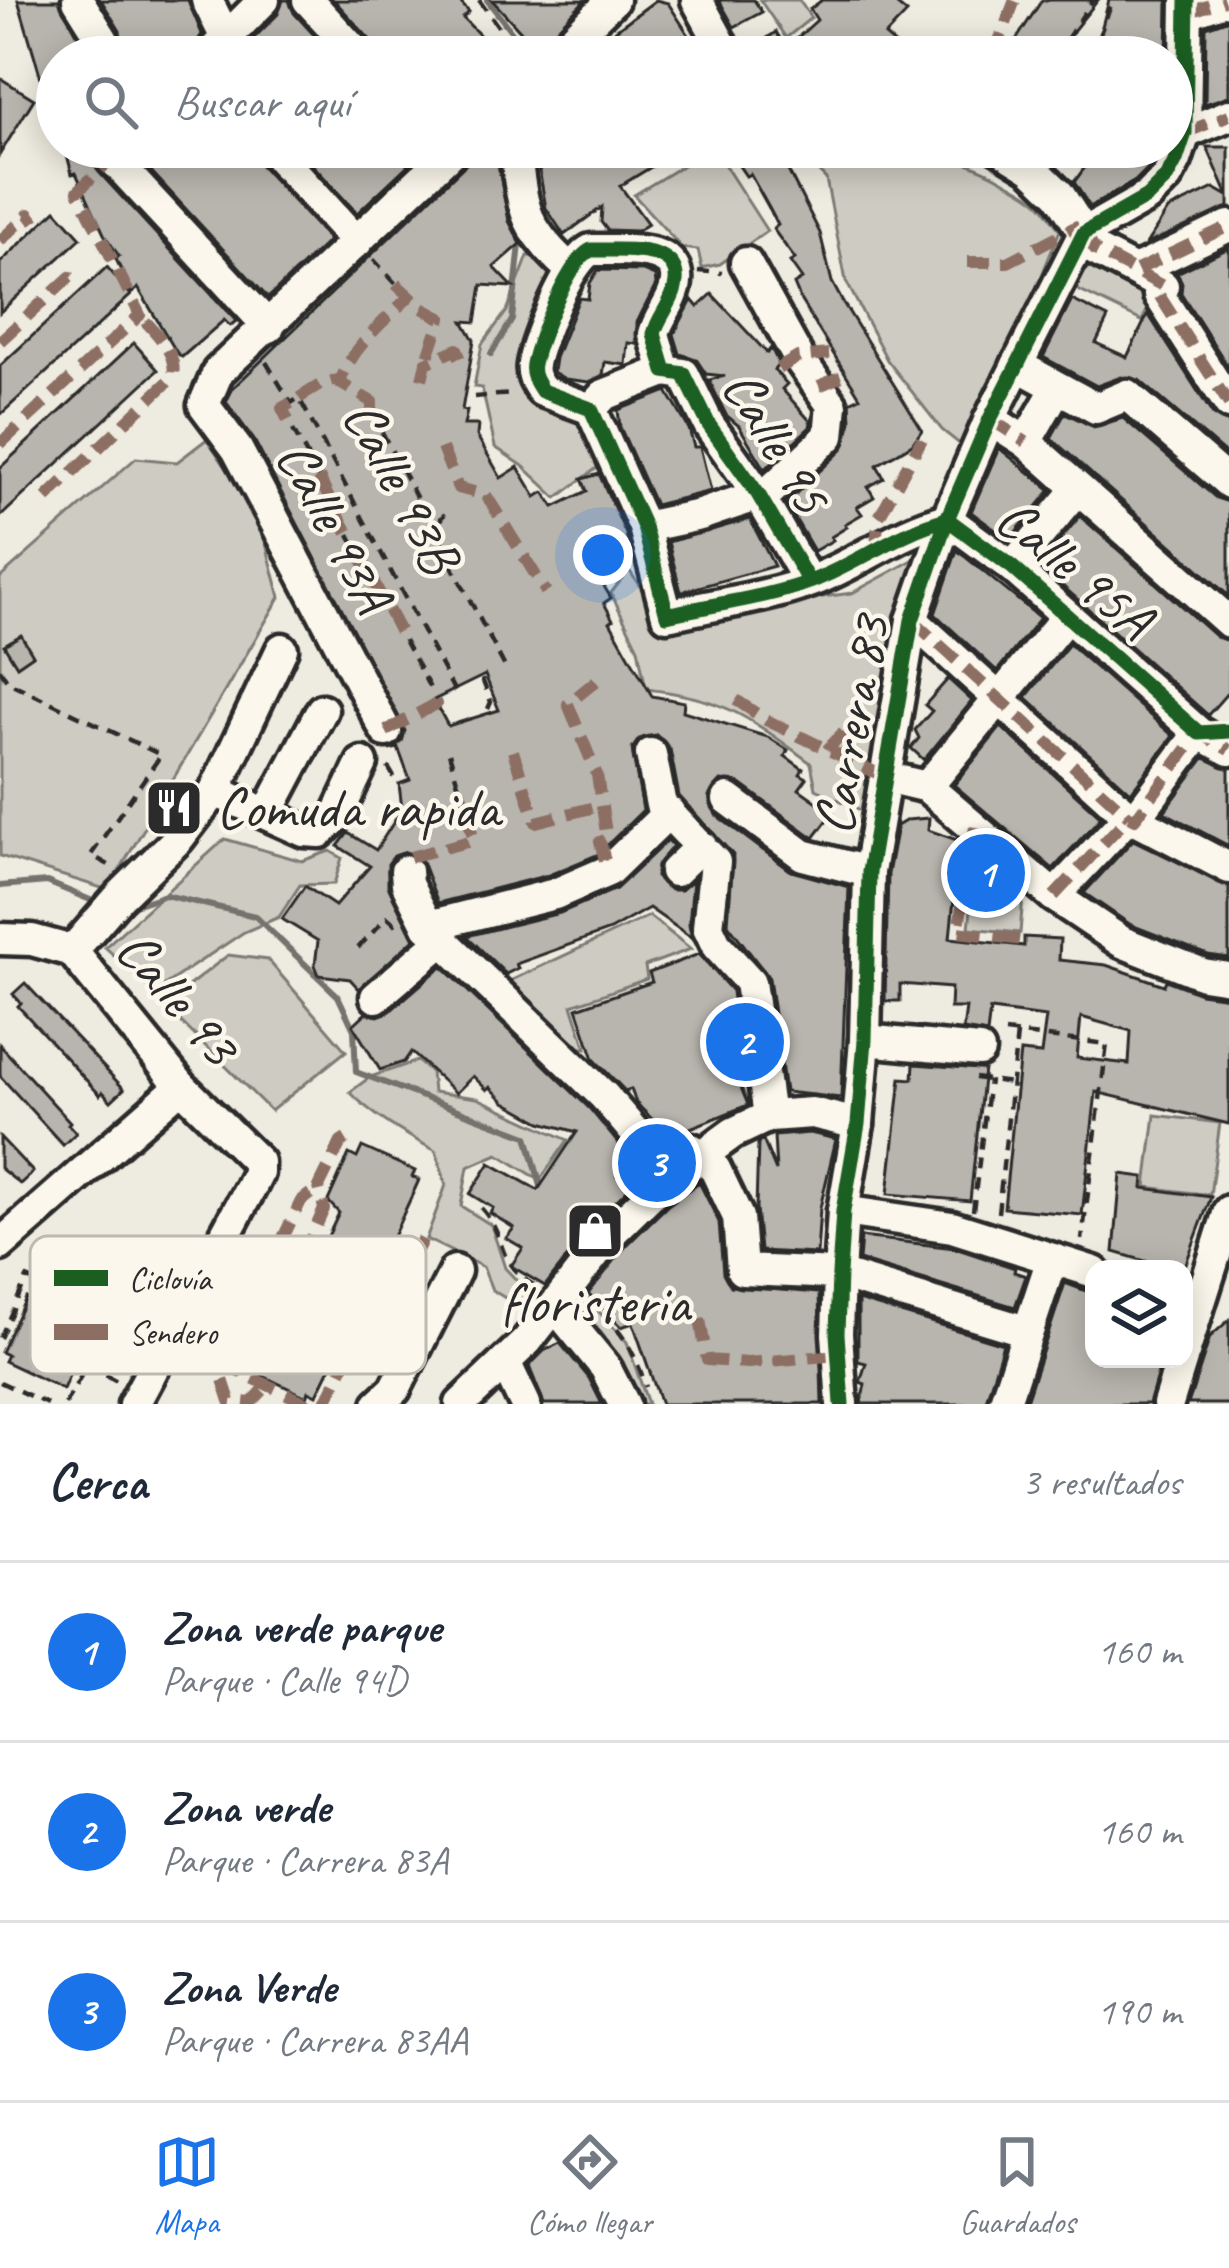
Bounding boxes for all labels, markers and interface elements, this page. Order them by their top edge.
search box [36,36,1193,168]
icon: search [78,69,144,135]
text: Buscar aquí [174,74,350,131]
street label: Calle 95 [706,356,849,528]
street label: Calle 93B [327,388,479,587]
street label: Calle 93A [260,428,411,626]
street label: Calle 95A [982,482,1170,656]
your location [573,525,633,585]
street label: Carrera 83 [796,607,906,840]
place label: Comuda rapida [216,772,504,844]
restaurant icon: Comuda rapida [143,777,205,839]
pin: 1 [947,828,1025,918]
street label: Calle 93 [101,915,257,1082]
pin: 2 [706,997,784,1087]
pin: 3 [618,1118,696,1208]
shop icon: floristeria [564,1200,626,1262]
legend [30,1236,426,1374]
text: Ciclovía [129,1258,214,1300]
map controls [1085,1260,1193,1368]
button: layers [1085,1260,1193,1368]
place label: floristeria [501,1267,692,1339]
text: Sendero [129,1312,219,1354]
text: Cerca [48,1450,147,1514]
text: 3 resultados [1022,1458,1181,1507]
text: Zona verde parque [162,1599,441,1656]
text: 1 [78,1627,96,1676]
text: 160 m [1097,1627,1181,1676]
text: Parque · Calle 94D [162,1656,406,1705]
text: Zona verde [162,1779,330,1836]
text: 2 [78,1807,96,1856]
text: 160 m [1097,1807,1181,1856]
text: Parque · Carrera 83A [162,1836,448,1885]
text: Zona Verde [162,1959,335,2016]
text: 3 [78,1987,96,2036]
text: 190 m [1097,1987,1181,2036]
text: Parque · Carrera 83AA [162,2016,468,2065]
tab: Mapa [154,2129,220,2243]
tab: Cómo llegar [527,2129,652,2243]
tab: Guardados [960,2129,1075,2243]

